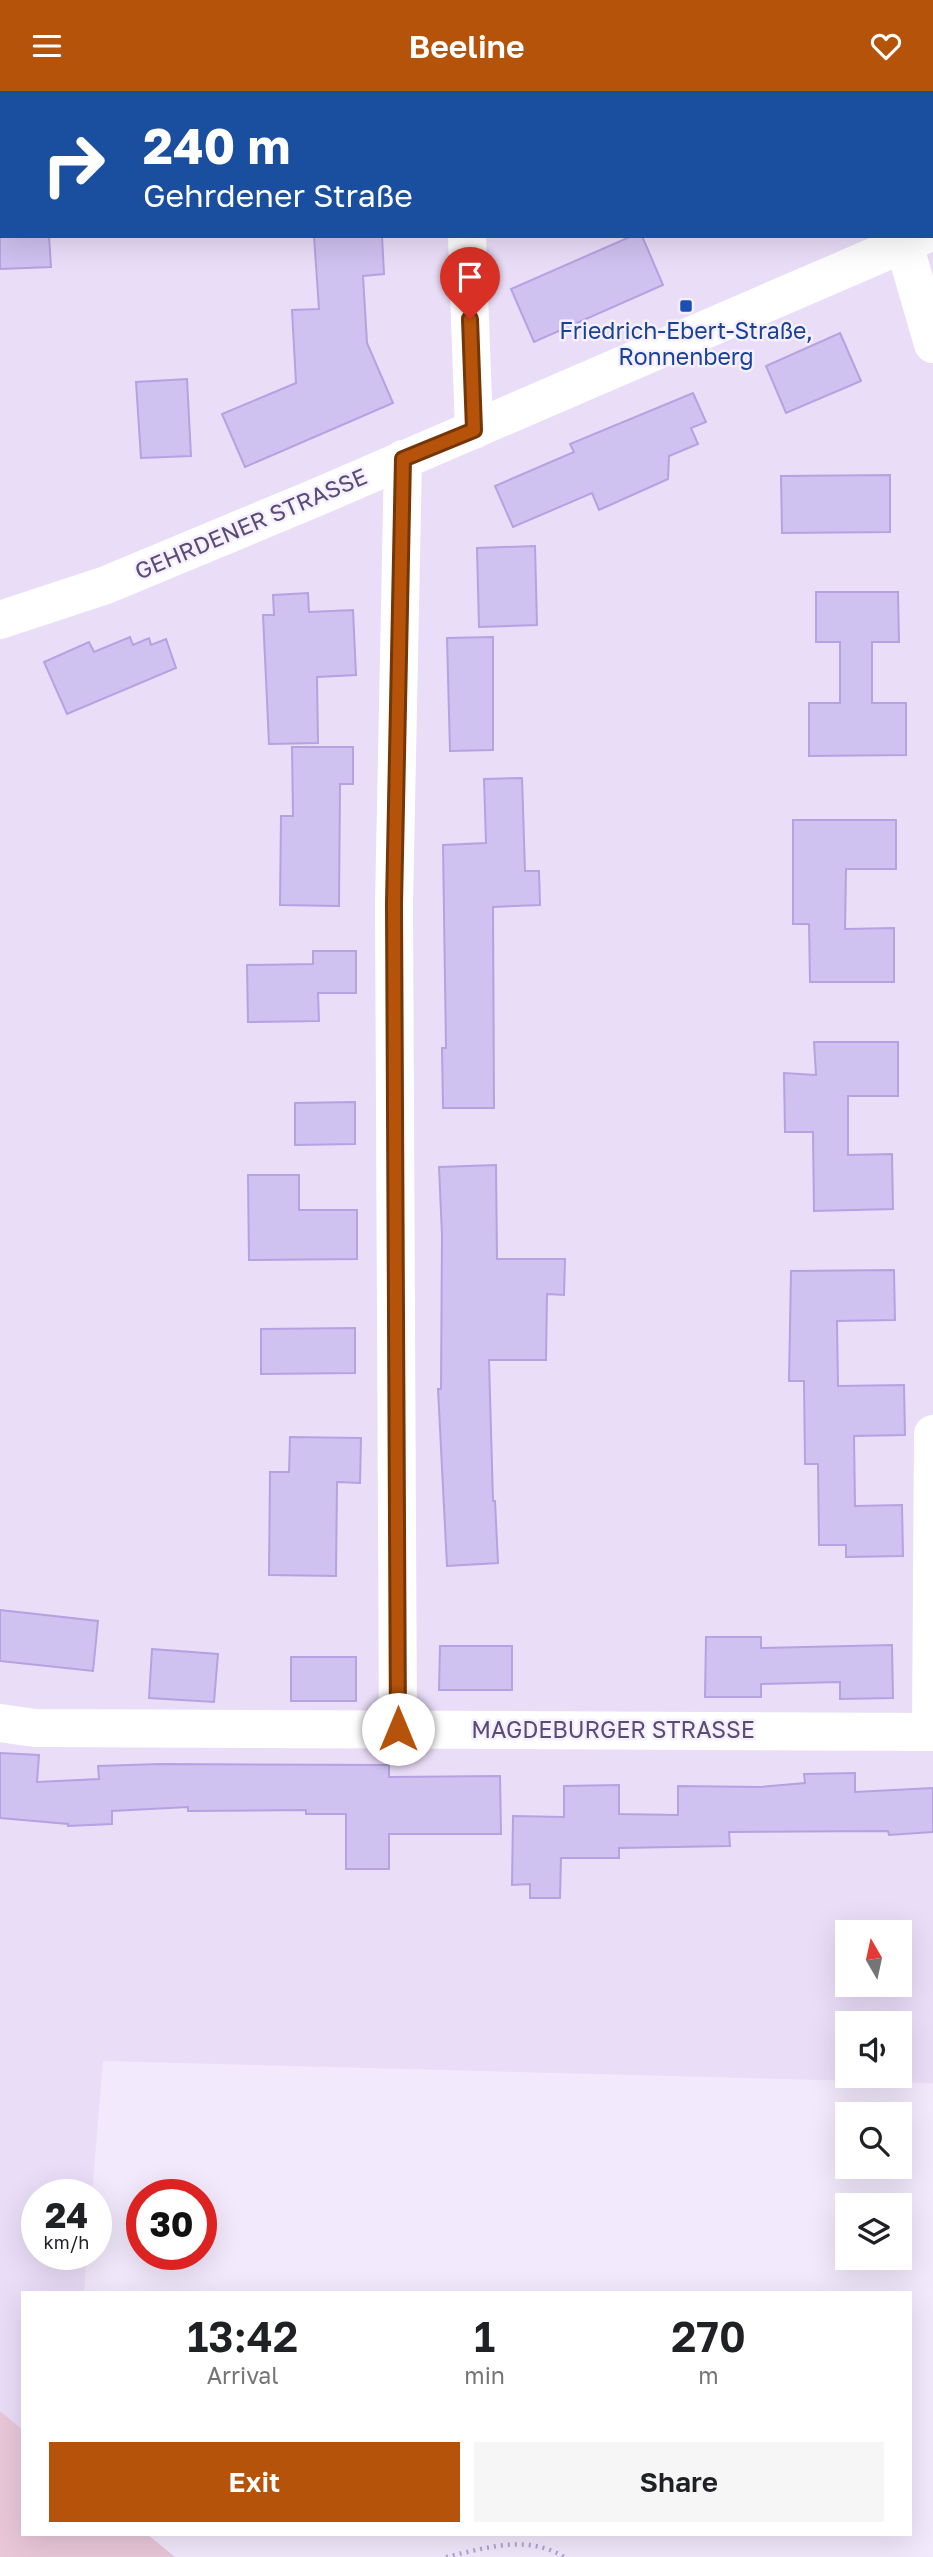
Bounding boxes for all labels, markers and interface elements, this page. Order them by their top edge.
icon: menu [28,27,66,65]
text: Beeline [408,27,525,65]
icon: heart [867,27,905,65]
text: 240 m [143,116,291,175]
icon: right [28,119,119,210]
text: Gehrdener Straße [143,176,413,214]
pin [440,247,500,319]
icon: arrive [451,258,489,296]
marker: Friedrich-Ebert-Straße, Ronnenberg [678,298,694,314]
place label: Friedrich-Ebert-Straße, Ronnenberg [559,316,813,370]
street label: GEHRDENER STRASSE [130,461,371,585]
position arrow [361,1692,435,1766]
street label: MAGDEBURGER STRASSE [471,1715,755,1743]
north arrow [835,1920,912,1997]
map controls [835,1920,912,2270]
button: sound [835,2011,912,2088]
button: search [835,2102,912,2179]
speed limit sign: 30 [126,2179,217,2270]
button: layers [835,2193,912,2270]
text: 24 [45,2194,88,2236]
text: km/h [44,2231,89,2253]
text: 13:42 [187,2311,298,2361]
text: 1 [474,2311,495,2361]
text: 270 [671,2311,746,2361]
text: Arrival [207,2361,279,2389]
text: min [464,2361,505,2389]
text: m [698,2361,719,2389]
button: Exit [49,2442,460,2522]
button: Share [474,2442,884,2522]

